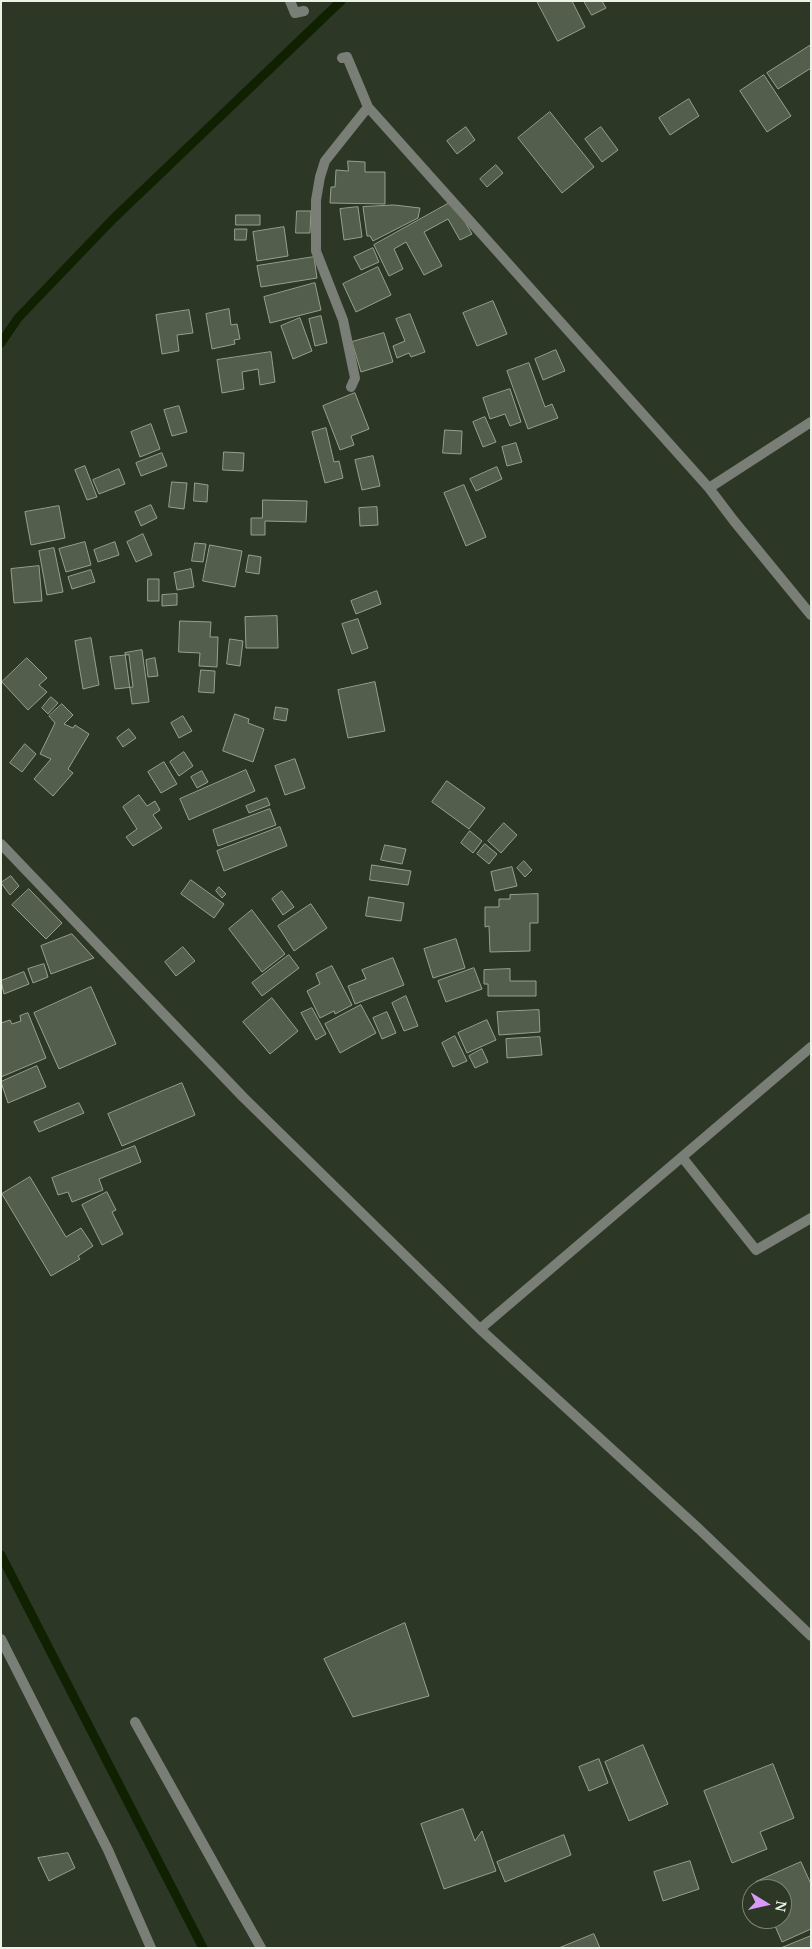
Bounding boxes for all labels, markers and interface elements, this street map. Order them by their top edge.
north arrow [742,1879,792,1929]
text: N [771,1899,792,1913]

